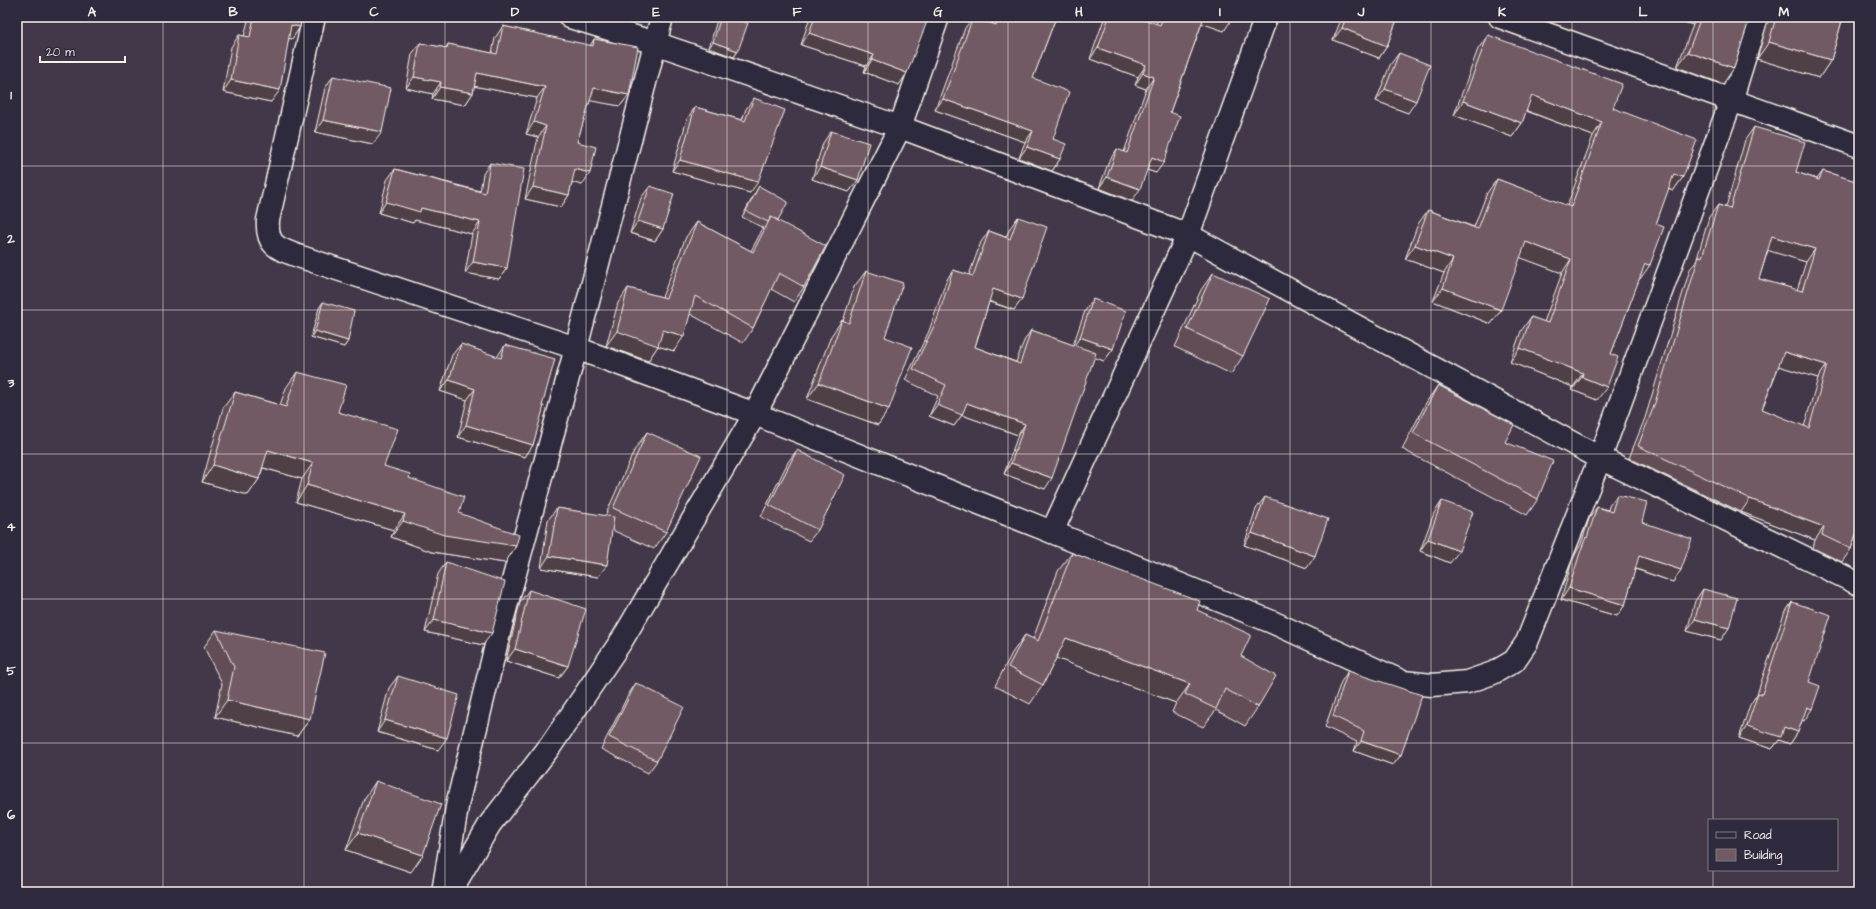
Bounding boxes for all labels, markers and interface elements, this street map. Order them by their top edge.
text: A [88,3,97,21]
text: B [228,3,238,21]
text: C [369,3,379,21]
text: D [511,3,520,21]
text: E [652,3,660,21]
text: F [792,3,802,21]
text: G [933,3,943,21]
text: H [1075,3,1083,21]
text: I [1219,3,1221,21]
text: J [1357,3,1365,21]
text: K [1498,3,1506,21]
text: L [1638,3,1648,21]
text: M [1779,3,1790,21]
scale bar [40,38,125,64]
text: 20 m [46,44,75,61]
text: 1 [10,86,12,104]
text: 2 [6,230,15,248]
text: 3 [7,374,15,392]
text: 4 [7,518,16,536]
text: 5 [6,662,16,680]
text: 6 [7,806,16,824]
legend [1708,819,1838,871]
text: Road [1744,827,1772,844]
text: Building [1744,847,1782,865]

